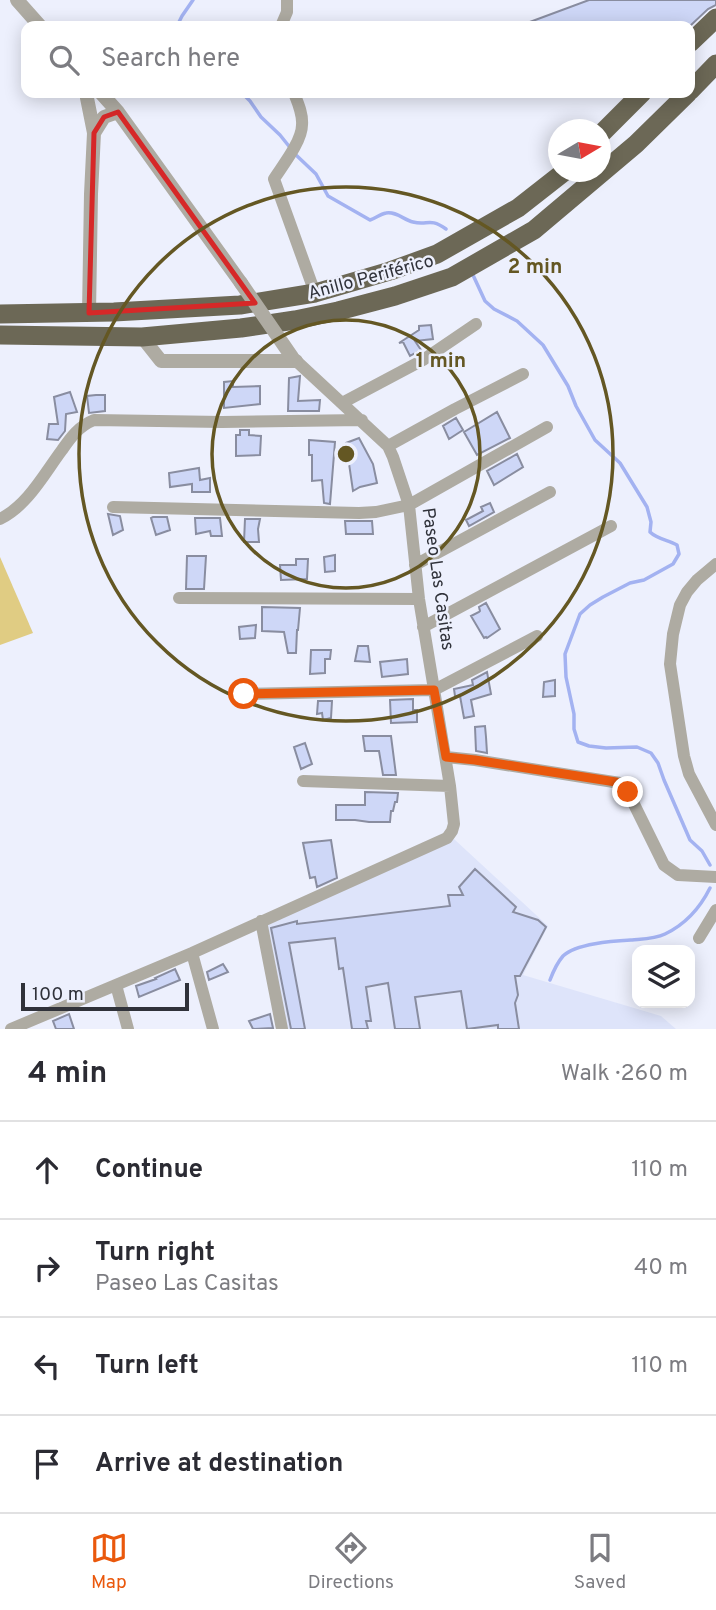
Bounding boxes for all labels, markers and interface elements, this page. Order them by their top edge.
search box [21,21,695,98]
icon: search [45,41,83,79]
text: Search here [101,43,240,76]
north arrow [548,119,611,182]
street label: Anillo Periférico [306,250,436,306]
text: 2 min [508,254,562,281]
text: 1 min [416,348,466,375]
centre of rings [334,442,358,466]
street label: Paseo Las Casitas [416,506,458,652]
route start [228,678,259,709]
route end [612,776,643,807]
map controls [632,945,695,1008]
button: layers [632,945,695,1008]
scale bar [21,980,189,1012]
text: 100 m [32,983,84,1007]
text: 4 min [28,1056,107,1093]
text: Walk · 260 m [561,1060,688,1089]
icon: ahead [28,1151,66,1189]
text: Continue [95,1154,203,1187]
text: 110 m [631,1156,688,1185]
text: Turn right [95,1237,215,1270]
icon: right [28,1249,66,1287]
text: 40 m [634,1254,688,1283]
text: Paseo Las Casitas [95,1270,279,1299]
icon: left [28,1347,66,1385]
text: Turn left [95,1350,199,1383]
text: 110 m [631,1352,688,1381]
icon: arrive [28,1445,66,1483]
text: Arrive at destination [95,1448,343,1481]
tab: Map [90,1529,128,1595]
tab: Directions [308,1529,394,1595]
tab: Saved [574,1529,626,1595]

